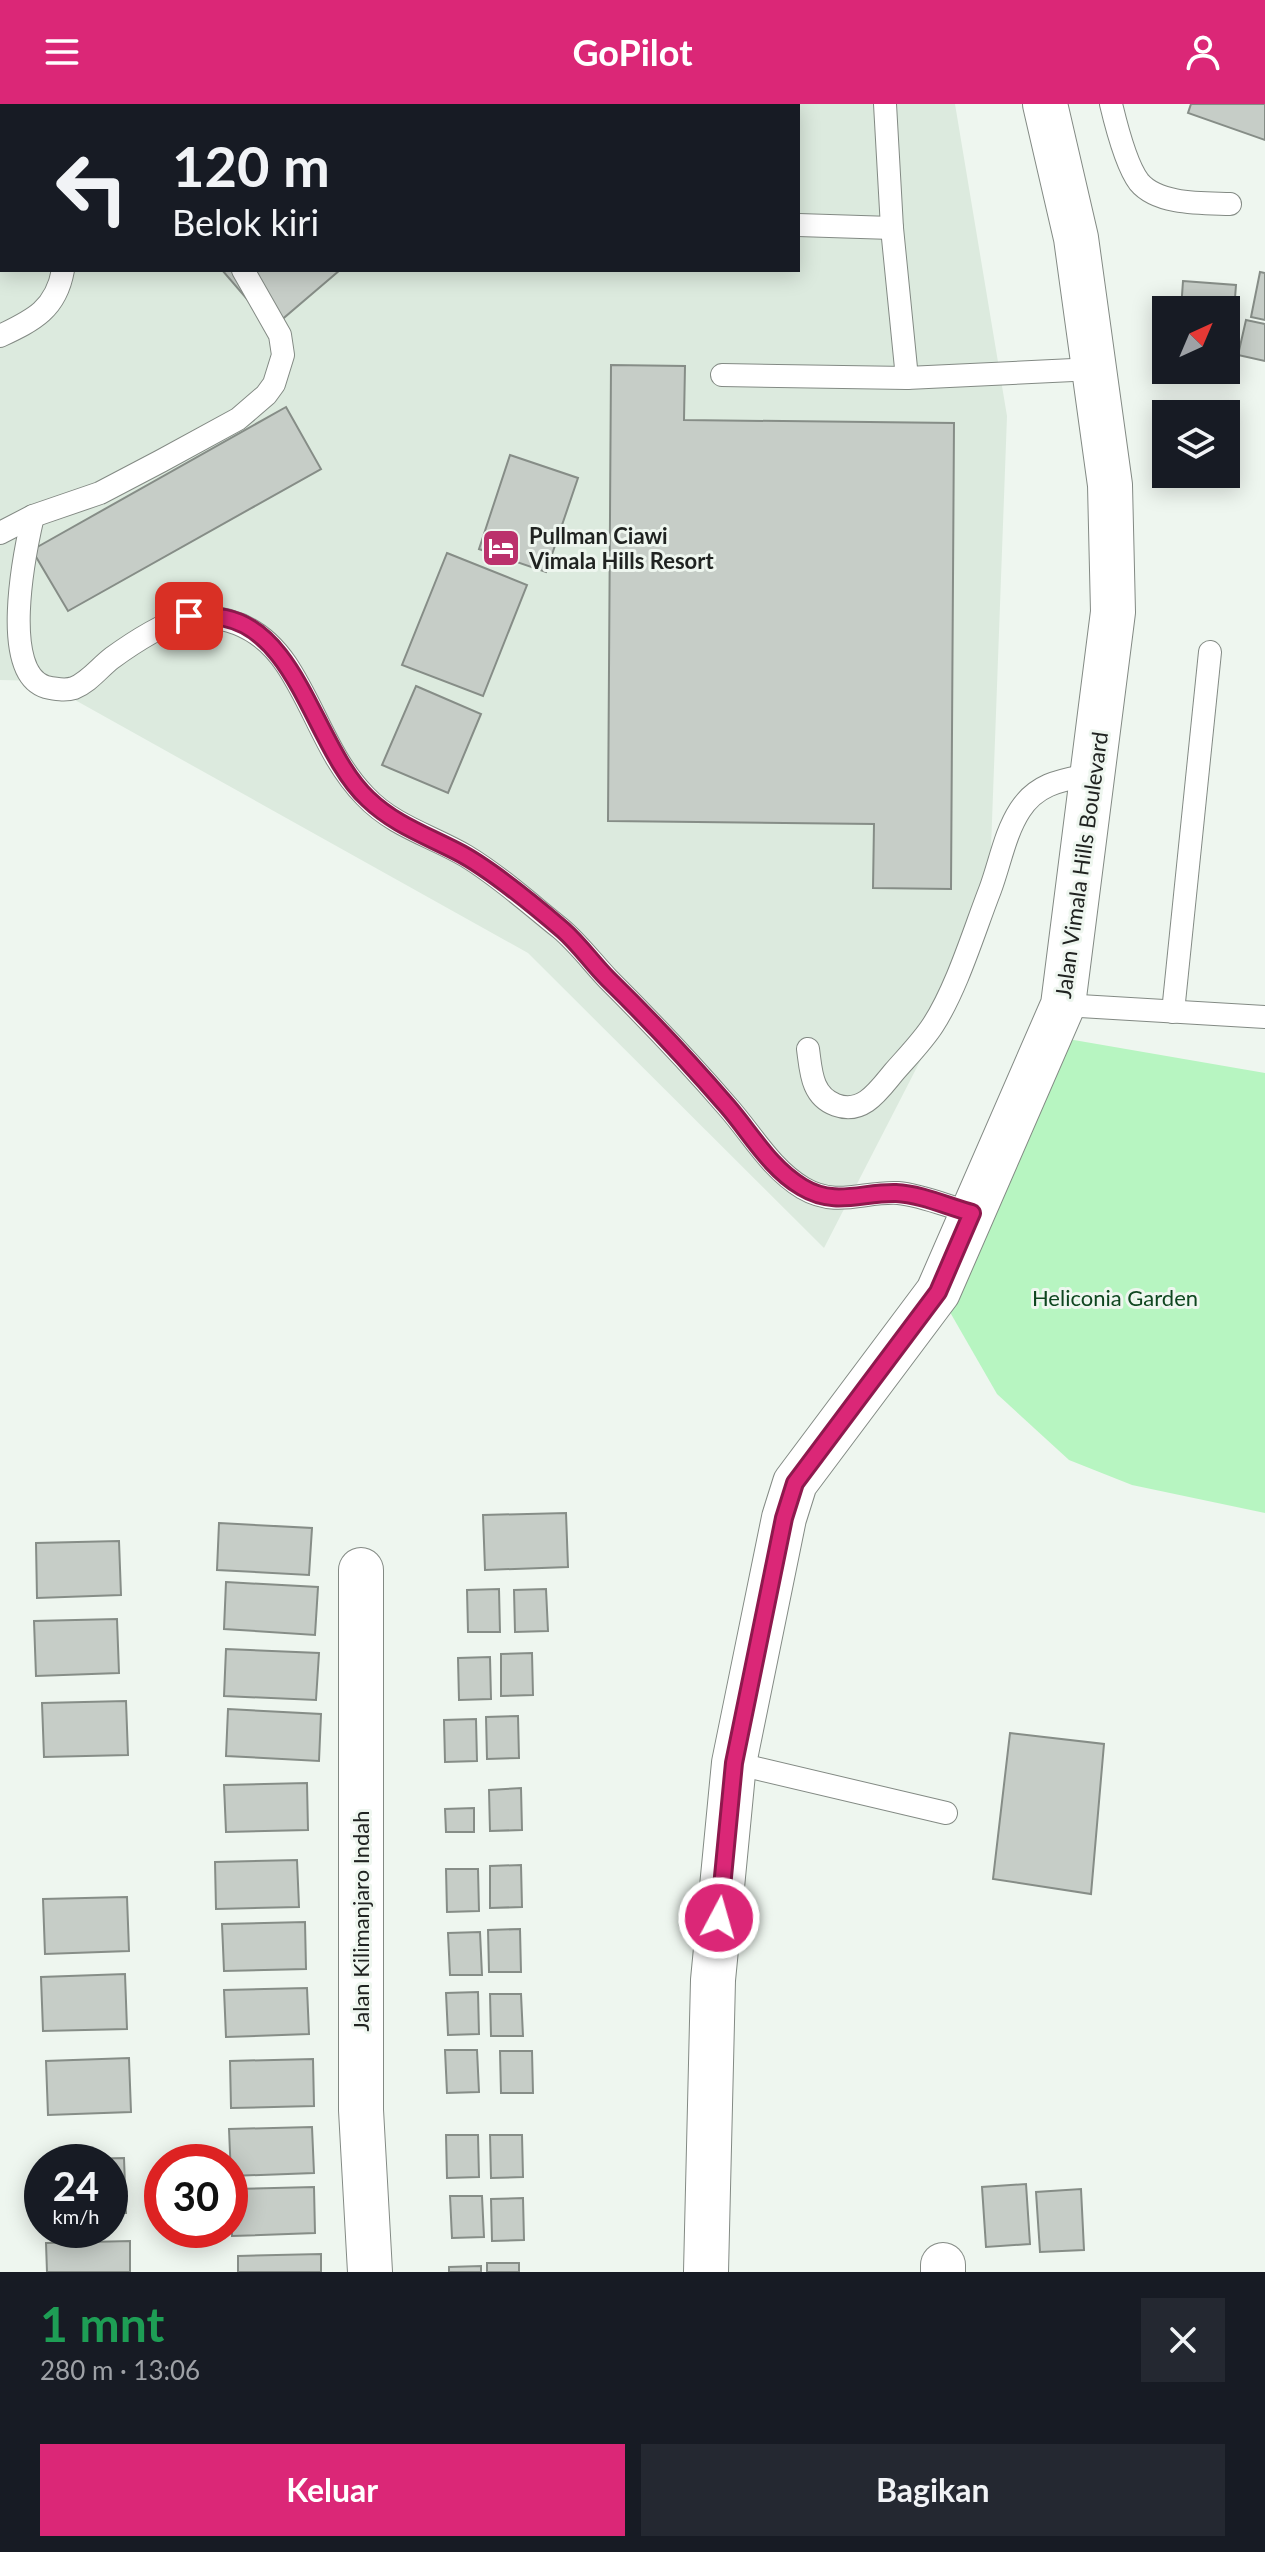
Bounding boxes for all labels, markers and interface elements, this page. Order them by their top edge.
icon: menu [40,30,84,74]
text: GoPilot [572,30,693,74]
icon: person [1181,30,1225,74]
text: 120 m [172,132,330,199]
icon: left [40,136,144,240]
text: Belok kiri [172,200,319,244]
north arrow [1152,296,1240,384]
map controls [1152,296,1240,488]
button: layers [1152,400,1240,488]
place label: Pullman Ciawi Vimala Hills Resort [528,522,714,574]
hotel icon: Pullman Ciawi Vimala Hills Resort [480,527,522,569]
pin [155,582,223,650]
icon: arrive [167,594,211,638]
street label: Jalan Vimala Hills Boulevard [1049,730,1113,1000]
park label: Heliconia Garden [1032,1284,1198,1311]
street label: Jalan Kilimanjaro Indah [347,1810,374,2032]
position arrow [677,1876,761,1960]
speed limit sign: 30 [144,2144,248,2248]
text: 24 [53,2162,99,2210]
text: km/h [53,2204,99,2228]
text: 1 mnt [40,2295,164,2352]
button: close [1141,2298,1225,2382]
text: 280 m · 13:06 [40,2354,200,2386]
button: Keluar [40,2444,625,2536]
button: Bagikan [641,2444,1225,2536]

